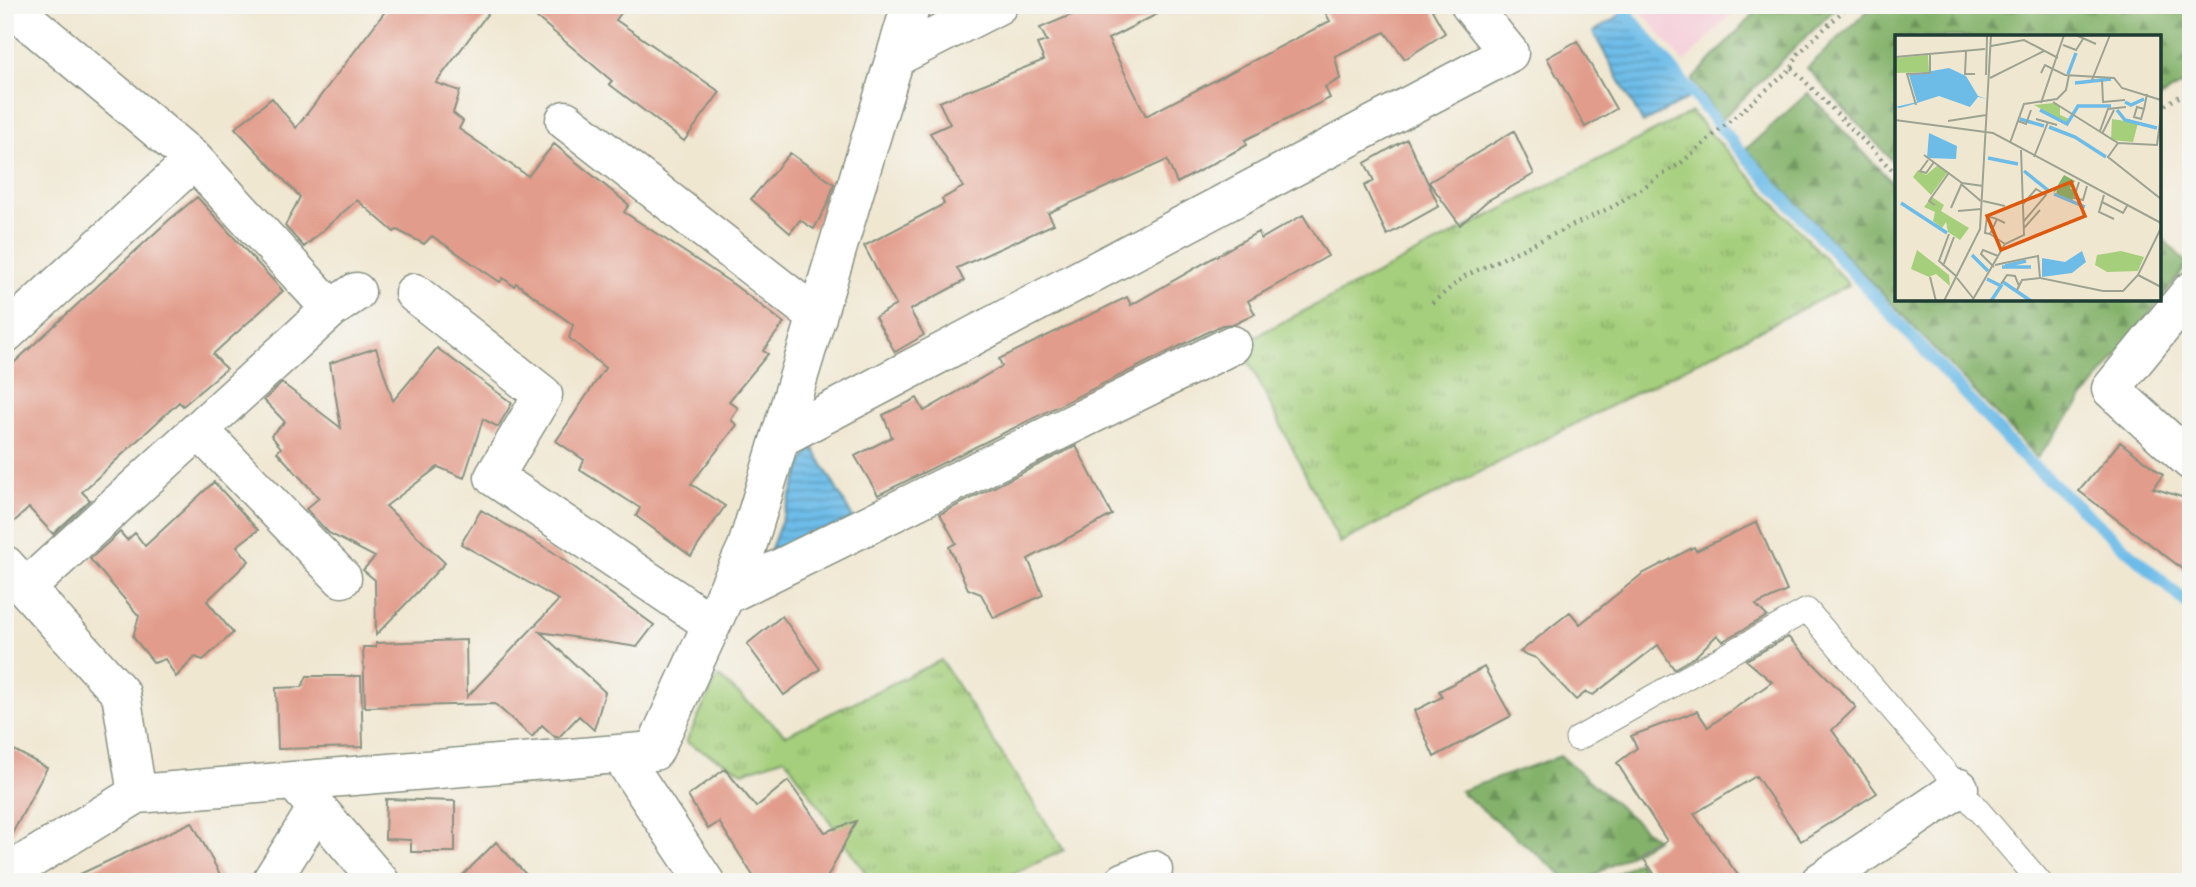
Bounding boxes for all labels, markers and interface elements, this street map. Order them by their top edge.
inset map [1895,35,2161,301]

